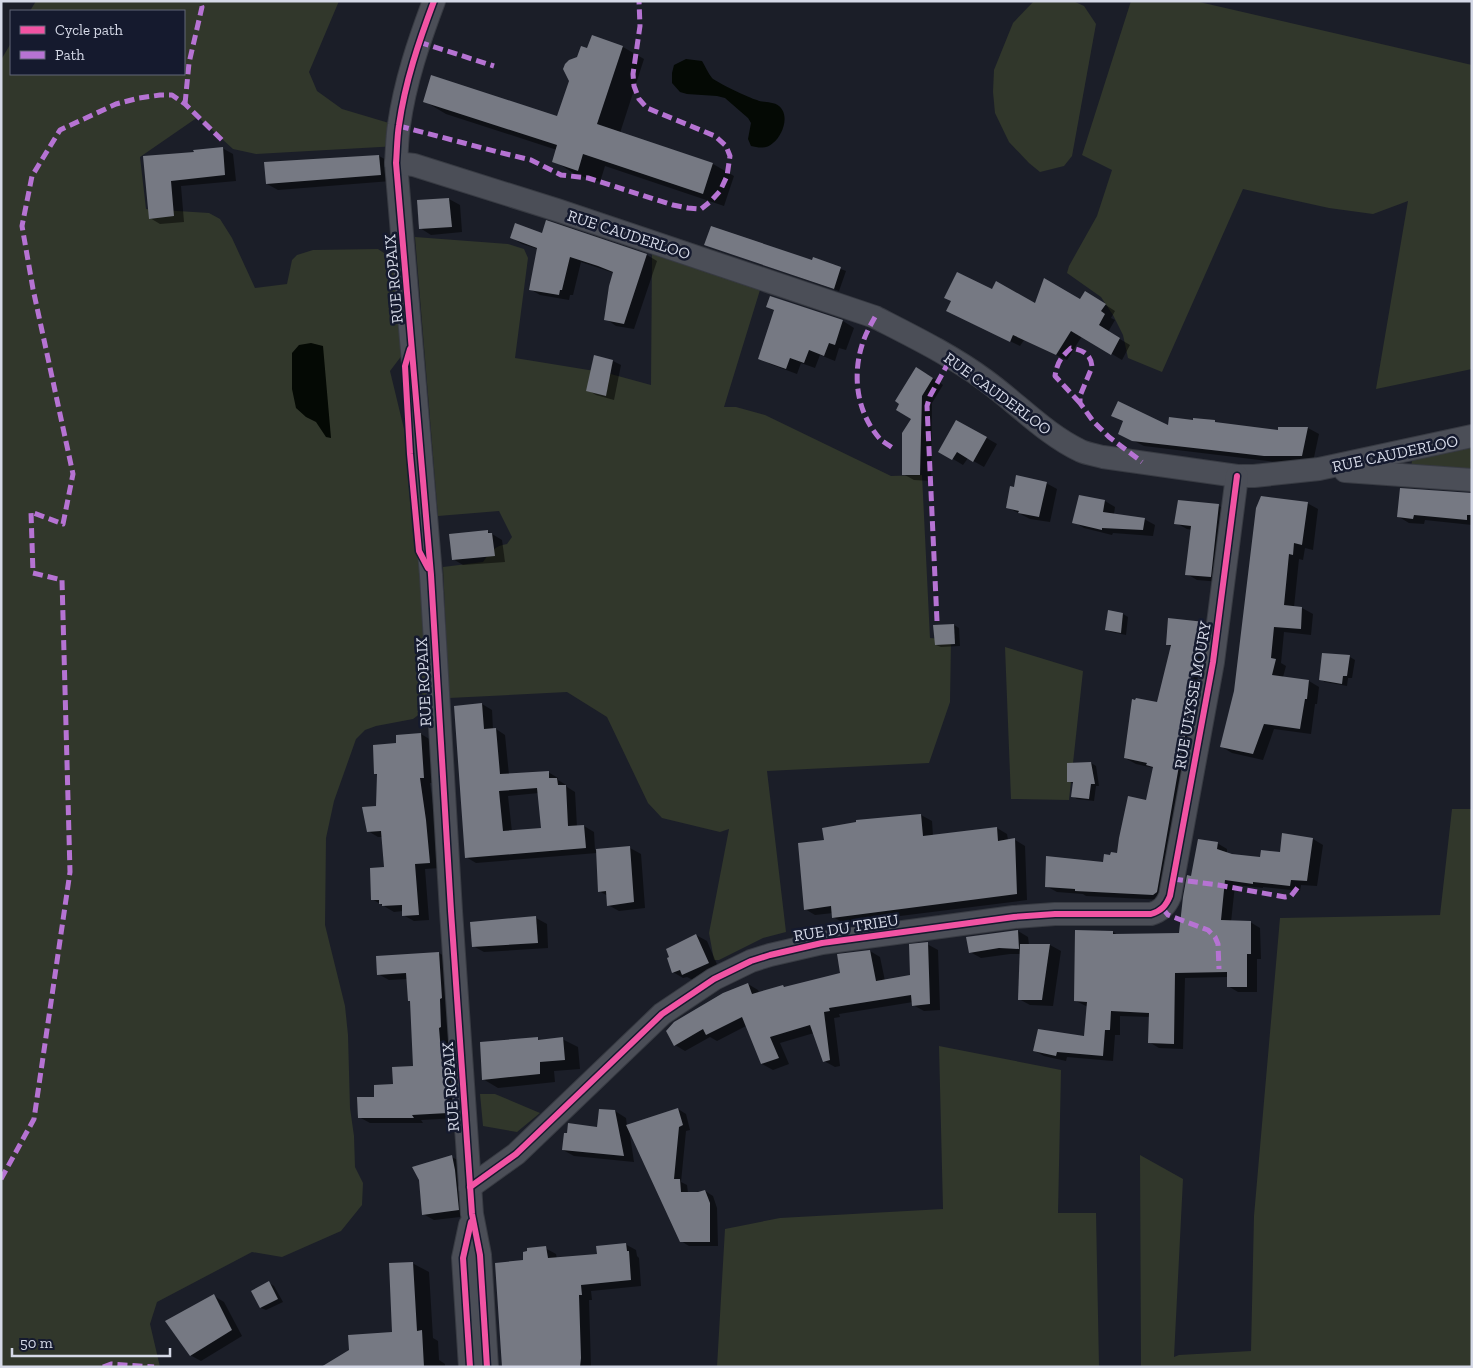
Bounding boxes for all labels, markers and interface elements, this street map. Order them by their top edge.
legend [10,10,185,75]
text: Cycle path [55,21,124,39]
text: Path [55,46,85,64]
street label: RUE CAUDERLOO [565,206,693,263]
street label: RUE ROPAIX [380,234,407,324]
street label: RUE CAUDERLOO [940,348,1055,439]
street label: RUE CAUDERLOO [1330,431,1460,476]
street label: RUE ULYSSE MOURY [1170,620,1215,770]
street label: RUE ROPAIX [412,637,435,727]
street label: RUE DU TRIEU [792,910,900,945]
street label: RUE ROPAIX [438,1042,463,1132]
scale bar [12,1326,170,1358]
text: 50 m [20,1334,53,1352]

